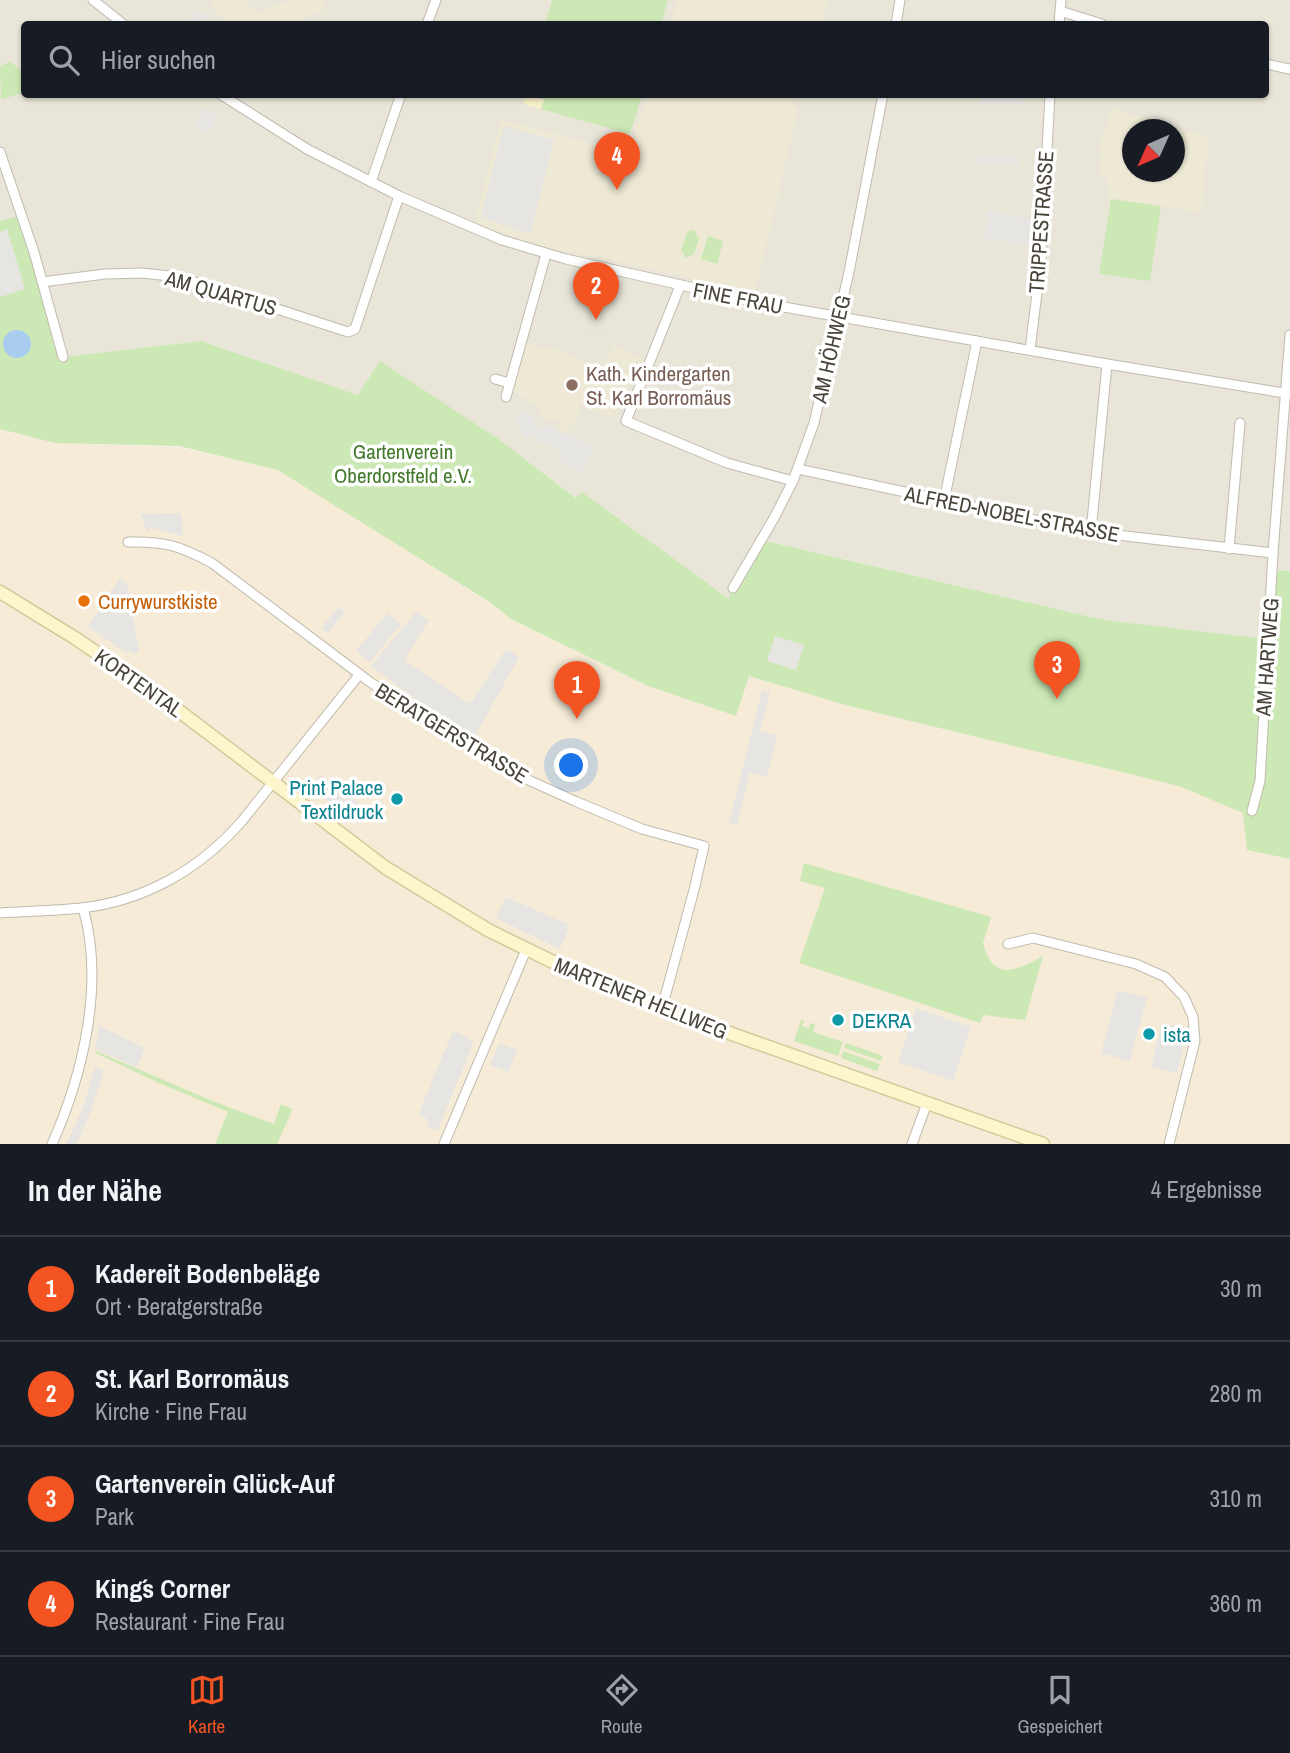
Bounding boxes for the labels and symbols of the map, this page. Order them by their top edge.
north arrow [1122,119,1185,182]
pin: 4 [594,132,640,190]
street label: TRIPPESTRASSE [1022,150,1060,294]
pin: 2 [573,262,619,320]
street label: AM QUARTUS [161,263,280,323]
street label: FINE FRAU [691,275,785,321]
street label: AM HÖHWEG [804,292,858,407]
place label: Kath. Kindergarten St. Karl Borromäus [586,359,731,412]
marker: Kath. Kindergarten St. Karl Borromäus [564,377,580,393]
park label: Gartenverein Oberdorstfeld e.V. [334,437,472,490]
street label: ALFRED-NOBEL-STRASSE [901,479,1122,549]
place label: Currywurstkiste [98,587,218,616]
marker: Currywurstkiste [76,593,92,609]
street label: AM HARTWEG [1248,597,1286,718]
pin: 3 [1034,641,1080,699]
street label: KORTENTAL [89,642,189,724]
pin: 1 [554,661,600,719]
street label: BERATGERSTRASSE [370,676,534,790]
your location [554,748,588,782]
place label: Print Palace Textildruck [289,773,383,826]
marker: Print Palace Textildruck [389,791,405,807]
street label: MARTENER HELLWEG [550,950,732,1046]
place label: DEKRA [852,1006,912,1035]
marker: DEKRA [830,1012,846,1028]
place label: ista [1163,1020,1191,1049]
marker: ista [1141,1026,1157,1042]

